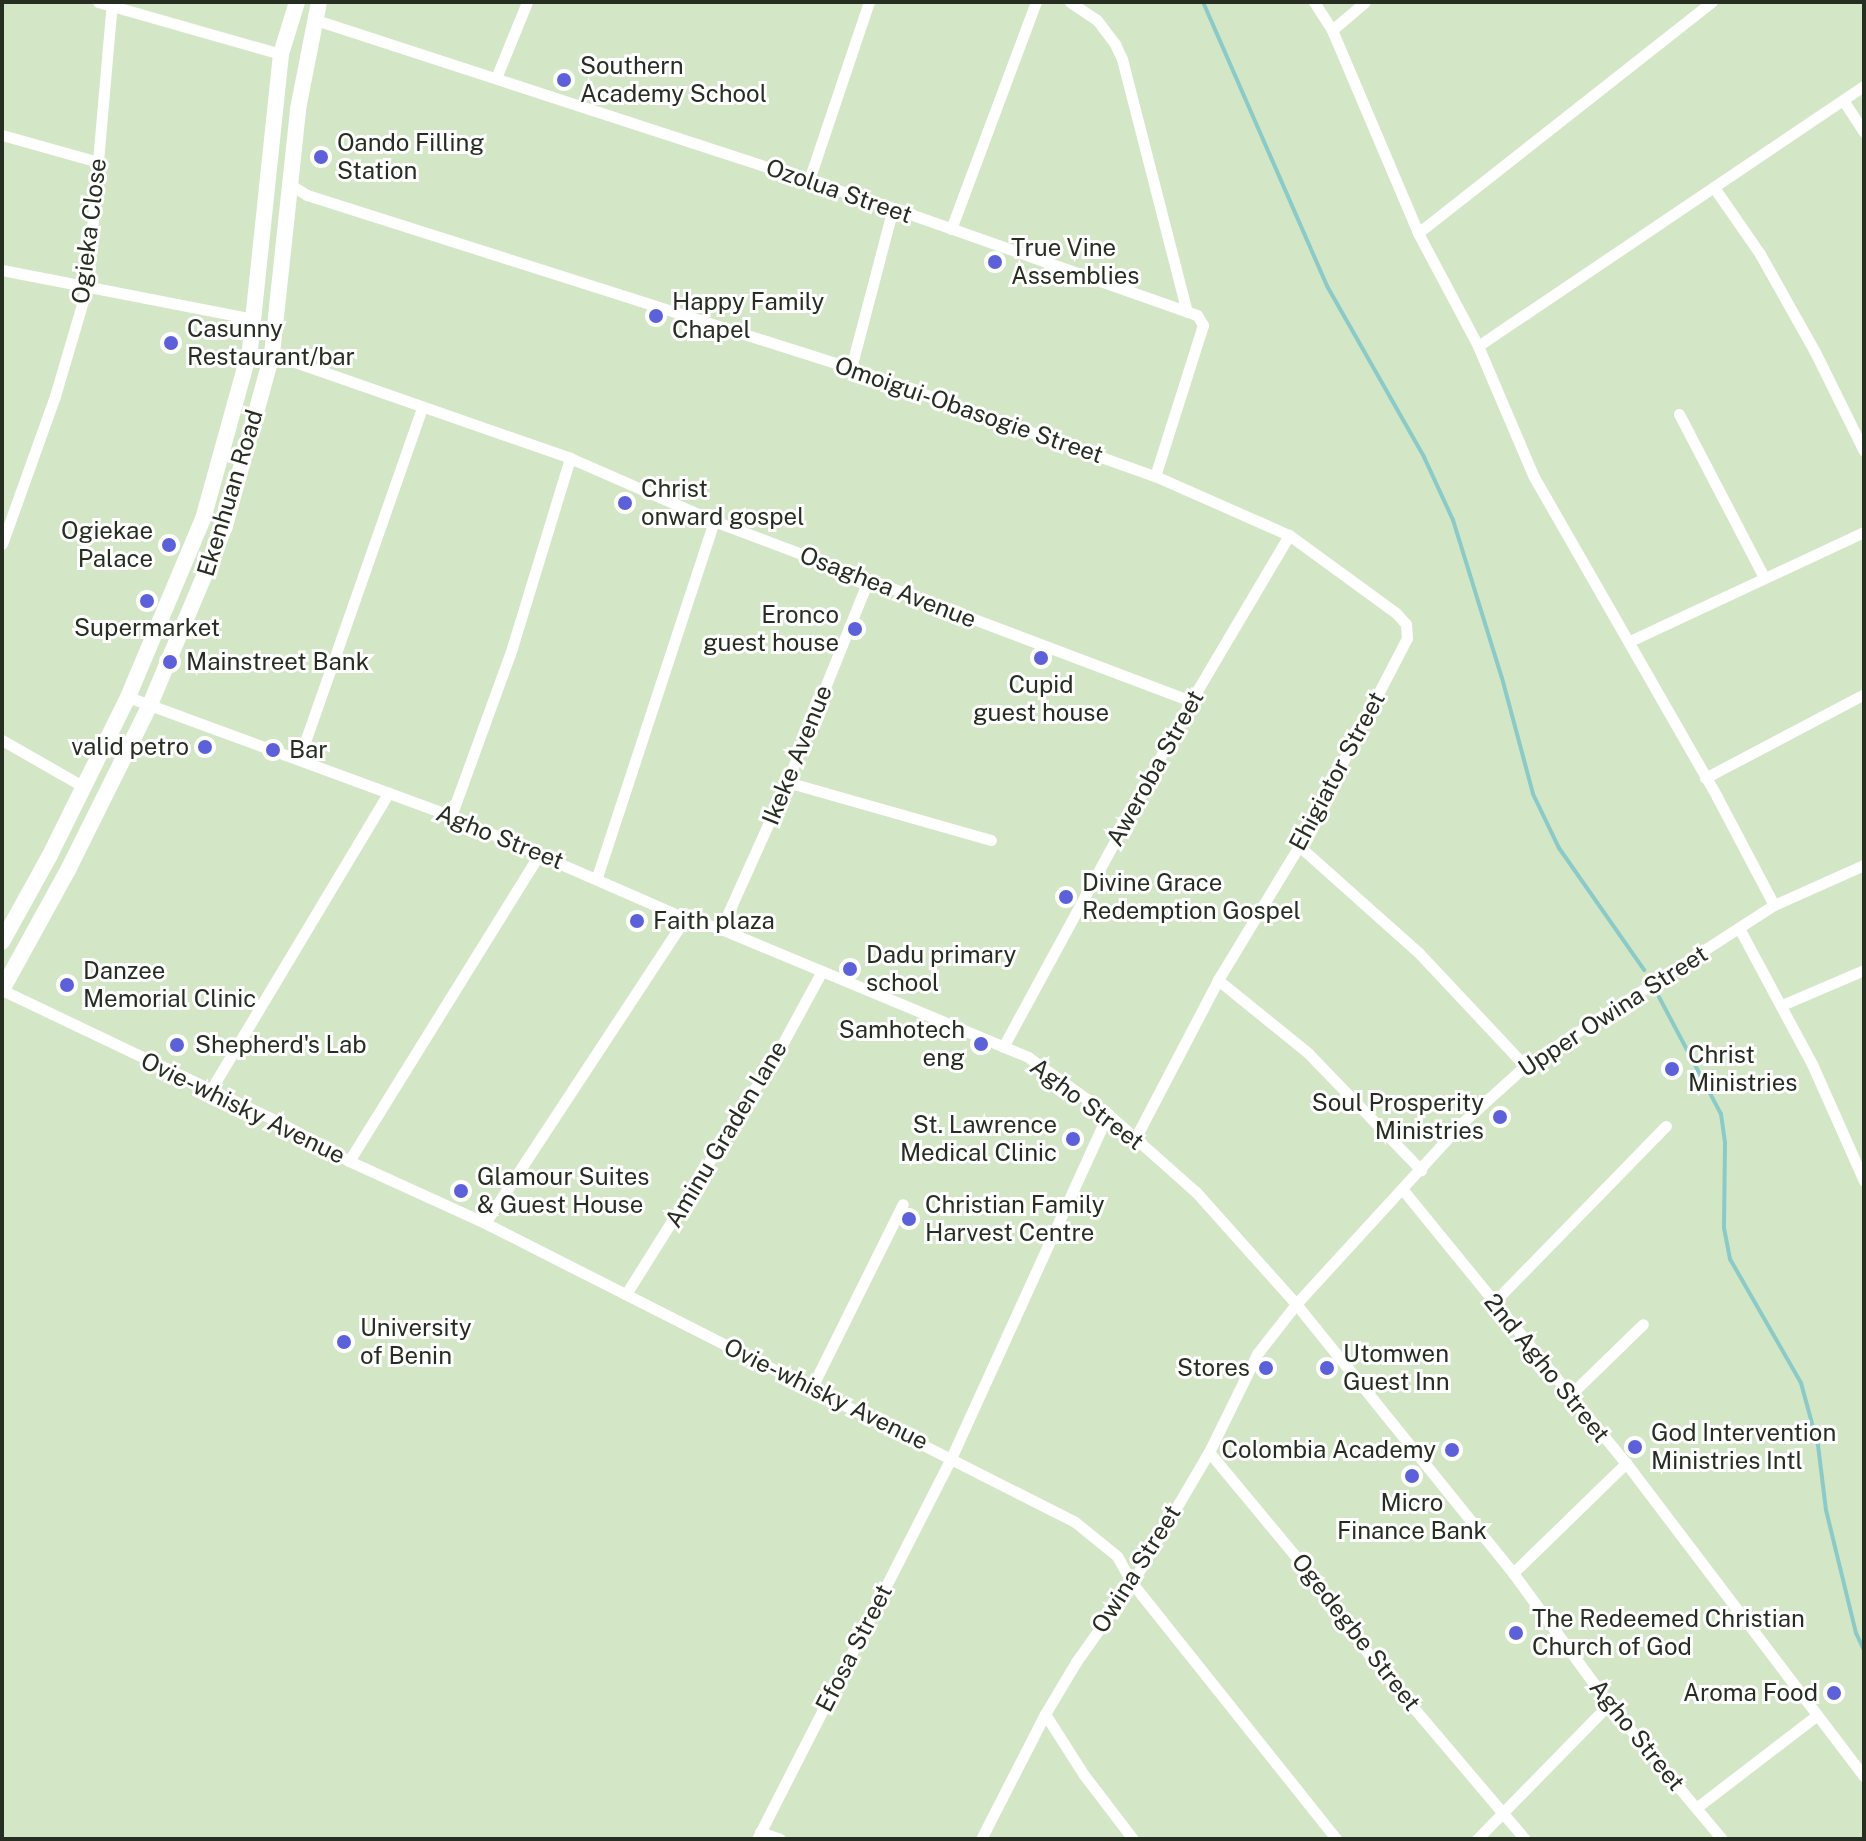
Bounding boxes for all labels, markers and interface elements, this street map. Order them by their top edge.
place label: Southern Academy School [580,52,767,108]
marker: Southern Academy School [555,71,573,89]
place label: Oando Filling Station [337,129,485,185]
marker: Oando Filling Station [312,148,330,166]
street label: Ozolua Street [762,153,916,229]
street label: Ogieka Close [66,156,112,306]
place label: True Vine Assemblies [1011,234,1139,290]
marker: True Vine Assemblies [986,253,1004,271]
place label: Happy Family Chapel [672,288,824,344]
marker: Happy Family Chapel [647,307,665,325]
place label: Casunny Restaurant/bar [187,315,355,371]
marker: Casunny Restaurant/bar [162,334,180,352]
street label: Omoigui-Obasogie Street [831,350,1107,470]
street label: Ekenhuan Road [191,406,269,580]
place label: Christ onward gospel [641,475,804,531]
marker: Christ onward gospel [616,494,634,512]
place label: Ogiekae Palace [61,517,153,573]
marker: Ogiekae Palace [160,536,178,554]
street label: Osaghea Avenue [796,540,980,634]
marker: Supermarket [138,592,156,610]
place label: Eronco guest house [703,601,839,657]
place label: Supermarket [74,614,220,642]
marker: Eronco guest house [846,620,864,638]
place label: Mainstreet Bank [186,648,369,676]
marker: Cupid guest house [1032,649,1050,667]
marker: Mainstreet Bank [161,653,179,671]
place label: Cupid guest house [973,671,1109,727]
street label: Ikeke Avenue [756,681,838,829]
street label: Aweroba Street [1100,685,1210,851]
street label: Ehigiator Street [1283,687,1391,855]
place label: valid petro [71,733,189,761]
place label: Bar [289,736,328,764]
marker: valid petro [196,738,214,756]
marker: Bar [264,741,282,759]
street label: Agho Street [432,798,568,876]
place label: Divine Grace Redemption Gospel [1082,869,1301,925]
marker: Divine Grace Redemption Gospel [1057,888,1075,906]
place label: Faith plaza [653,907,775,935]
marker: Faith plaza [628,912,646,930]
street label: Upper Owina Street [1513,939,1713,1083]
place label: Dadu primary school [866,941,1016,997]
place label: Danzee Memorial Clinic [83,957,256,1013]
marker: Dadu primary school [841,960,859,978]
marker: Danzee Memorial Clinic [58,976,76,994]
place label: Samhotech eng [839,1016,965,1072]
place label: Shepherd's Lab [195,1031,367,1059]
marker: Shepherd's Lab [166,1034,188,1056]
street label: Aminu Graden lane [659,1035,793,1233]
marker: Samhotech eng [972,1035,990,1053]
place label: Christ Ministries [1688,1041,1797,1097]
street label: Ovie-whisky Avenue [136,1046,350,1170]
street label: Agho Street [1024,1052,1150,1156]
marker: Christ Ministries [1663,1060,1681,1078]
place label: Soul Prosperity Ministries [1312,1089,1484,1145]
marker: Soul Prosperity Ministries [1491,1108,1509,1126]
place label: St. Lawrence Medical Clinic [900,1111,1057,1167]
marker: St. Lawrence Medical Clinic [1064,1130,1082,1148]
place label: Glamour Suites & Guest House [477,1163,649,1219]
marker: Glamour Suites & Guest House [452,1182,470,1200]
place label: Christian Family Harvest Centre [925,1191,1105,1247]
marker: Christian Family Harvest Centre [900,1210,918,1228]
street label: 2nd Agho Street [1478,1288,1616,1448]
place label: University of Benin [360,1314,472,1370]
street label: Ovie-whisky Avenue [719,1332,933,1456]
marker: University of Benin [335,1333,353,1351]
place label: Utomwen Guest Inn [1343,1340,1450,1396]
place label: Stores [1177,1354,1250,1382]
marker: Stores [1257,1359,1275,1377]
marker: Utomwen Guest Inn [1318,1359,1336,1377]
place label: God Intervention Ministries Intl [1651,1419,1836,1475]
place label: Colombia Academy [1222,1436,1436,1464]
marker: God Intervention Ministries Intl [1626,1438,1644,1456]
marker: Colombia Academy [1443,1441,1461,1459]
marker: Micro Finance Bank [1403,1467,1421,1485]
place label: Micro Finance Bank [1337,1489,1487,1545]
street label: Owina Street [1085,1500,1187,1638]
street label: Ogedegbe Street [1285,1547,1427,1717]
street label: Efosa Street [810,1580,898,1716]
place label: The Redeemed Christian Church of God [1532,1605,1805,1661]
marker: The Redeemed Christian Church of God [1507,1624,1525,1642]
street label: Agho Street [1583,1674,1691,1796]
place label: Aroma Food [1683,1679,1818,1707]
marker: Aroma Food [1825,1684,1843,1702]

